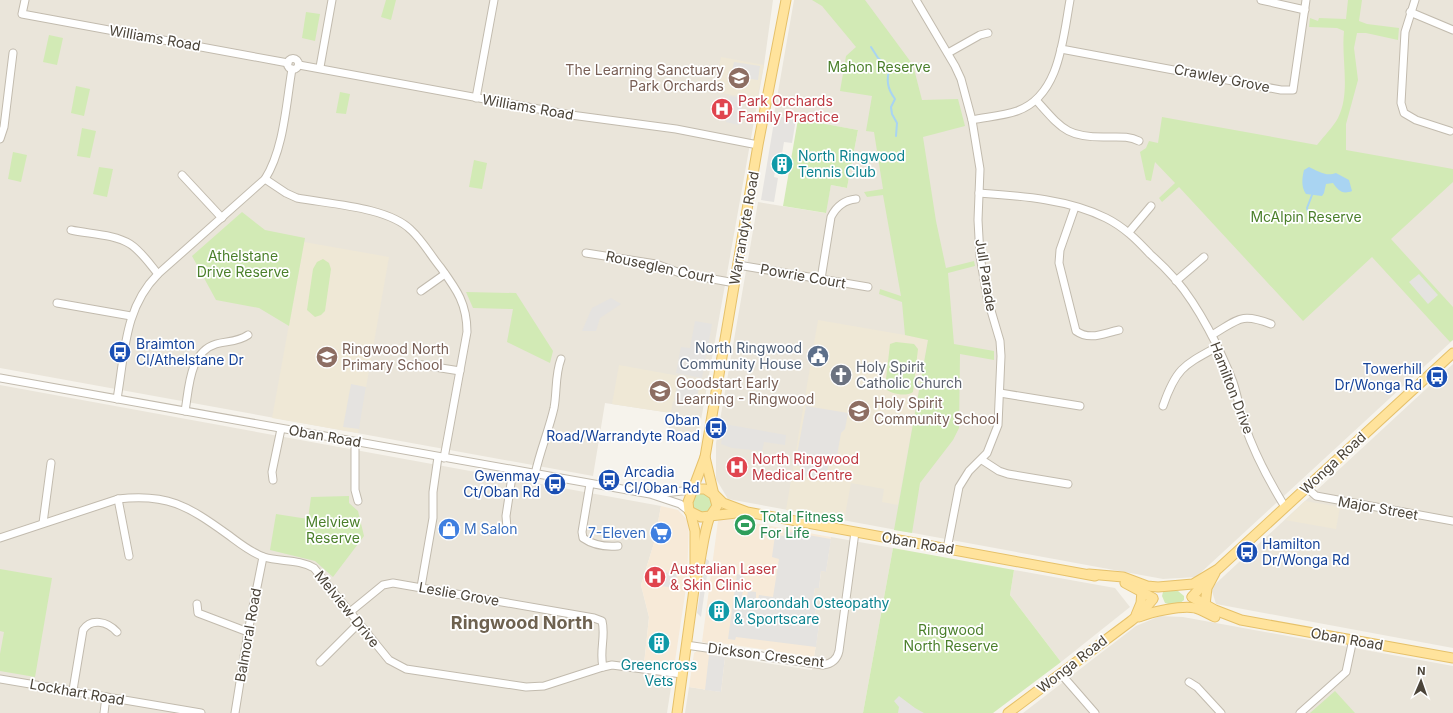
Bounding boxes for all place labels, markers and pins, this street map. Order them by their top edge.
place label: The Learning Sanctuary Park Orchards [565,61,724,94]
school or university icon: The Learning Sanctuary Park Orchards [726,65,752,91]
place label: Park Orchards Family Practice [738,92,839,125]
hospital icon: Park Orchards Family Practice [709,96,735,122]
place label: North Ringwood Tennis Club [798,147,905,180]
building icon: North Ringwood Tennis Club [769,151,795,177]
place label: Braimton Cl/Athelstane Dr [136,335,244,368]
bus stop icon: Braimton Cl/Athelstane Dr [107,339,133,365]
place label: North Ringwood Community House [680,339,802,372]
place label: Ringwood North Primary School [342,340,449,373]
public building icon: North Ringwood Community House [805,343,831,369]
school or university icon: Ringwood North Primary School [314,344,340,370]
place label: Holy Spirit Catholic Church [856,358,962,391]
place label: Towerhill Dr/Wonga Rd [1335,360,1422,393]
church icon: Holy Spirit Catholic Church [828,362,854,388]
bus stop icon: Towerhill Dr/Wonga Rd [1424,364,1450,390]
place label: Goodstart Early Learning - Ringwood [676,374,814,407]
school or university icon: Goodstart Early Learning - Ringwood [647,378,673,404]
place label: Holy Spirit Community School [874,394,999,427]
school or university icon: Holy Spirit Community School [846,398,872,424]
place label: Oban Road/Warrandyte Road [546,411,700,444]
bus stop icon: Oban Road/Warrandyte Road [703,415,729,441]
place label: North Ringwood Medical Centre [752,450,859,483]
hospital icon: North Ringwood Medical Centre [724,454,750,480]
place label: Arcadia Cl/Oban Rd [624,463,700,496]
place label: Gwenmay Ct/Oban Rd [463,467,540,500]
bus stop icon: Arcadia Cl/Oban Rd [596,467,622,493]
bus stop icon: Gwenmay Ct/Oban Rd [542,471,568,497]
place label: Total Fitness For Life [760,508,844,541]
sports icon: Total Fitness For Life [732,512,758,538]
shop icon: M Salon [436,516,462,542]
place label: M Salon [464,520,517,537]
supermarket icon: 7-Eleven [648,520,674,546]
place label: 7-Eleven [588,524,646,541]
place label: Hamilton Dr/Wonga Rd [1262,535,1349,568]
bus stop icon: Hamilton Dr/Wonga Rd [1234,539,1260,565]
place label: Australian Laser & Skin Clinic [670,560,777,593]
hospital icon: Australian Laser & Skin Clinic [642,564,668,590]
place label: Maroondah Osteopathy & Sportscare [734,594,890,627]
building icon: Maroondah Osteopathy & Sportscare [706,598,732,624]
building icon: Greencross Vets [646,630,672,656]
place label: Greencross Vets [621,656,697,689]

